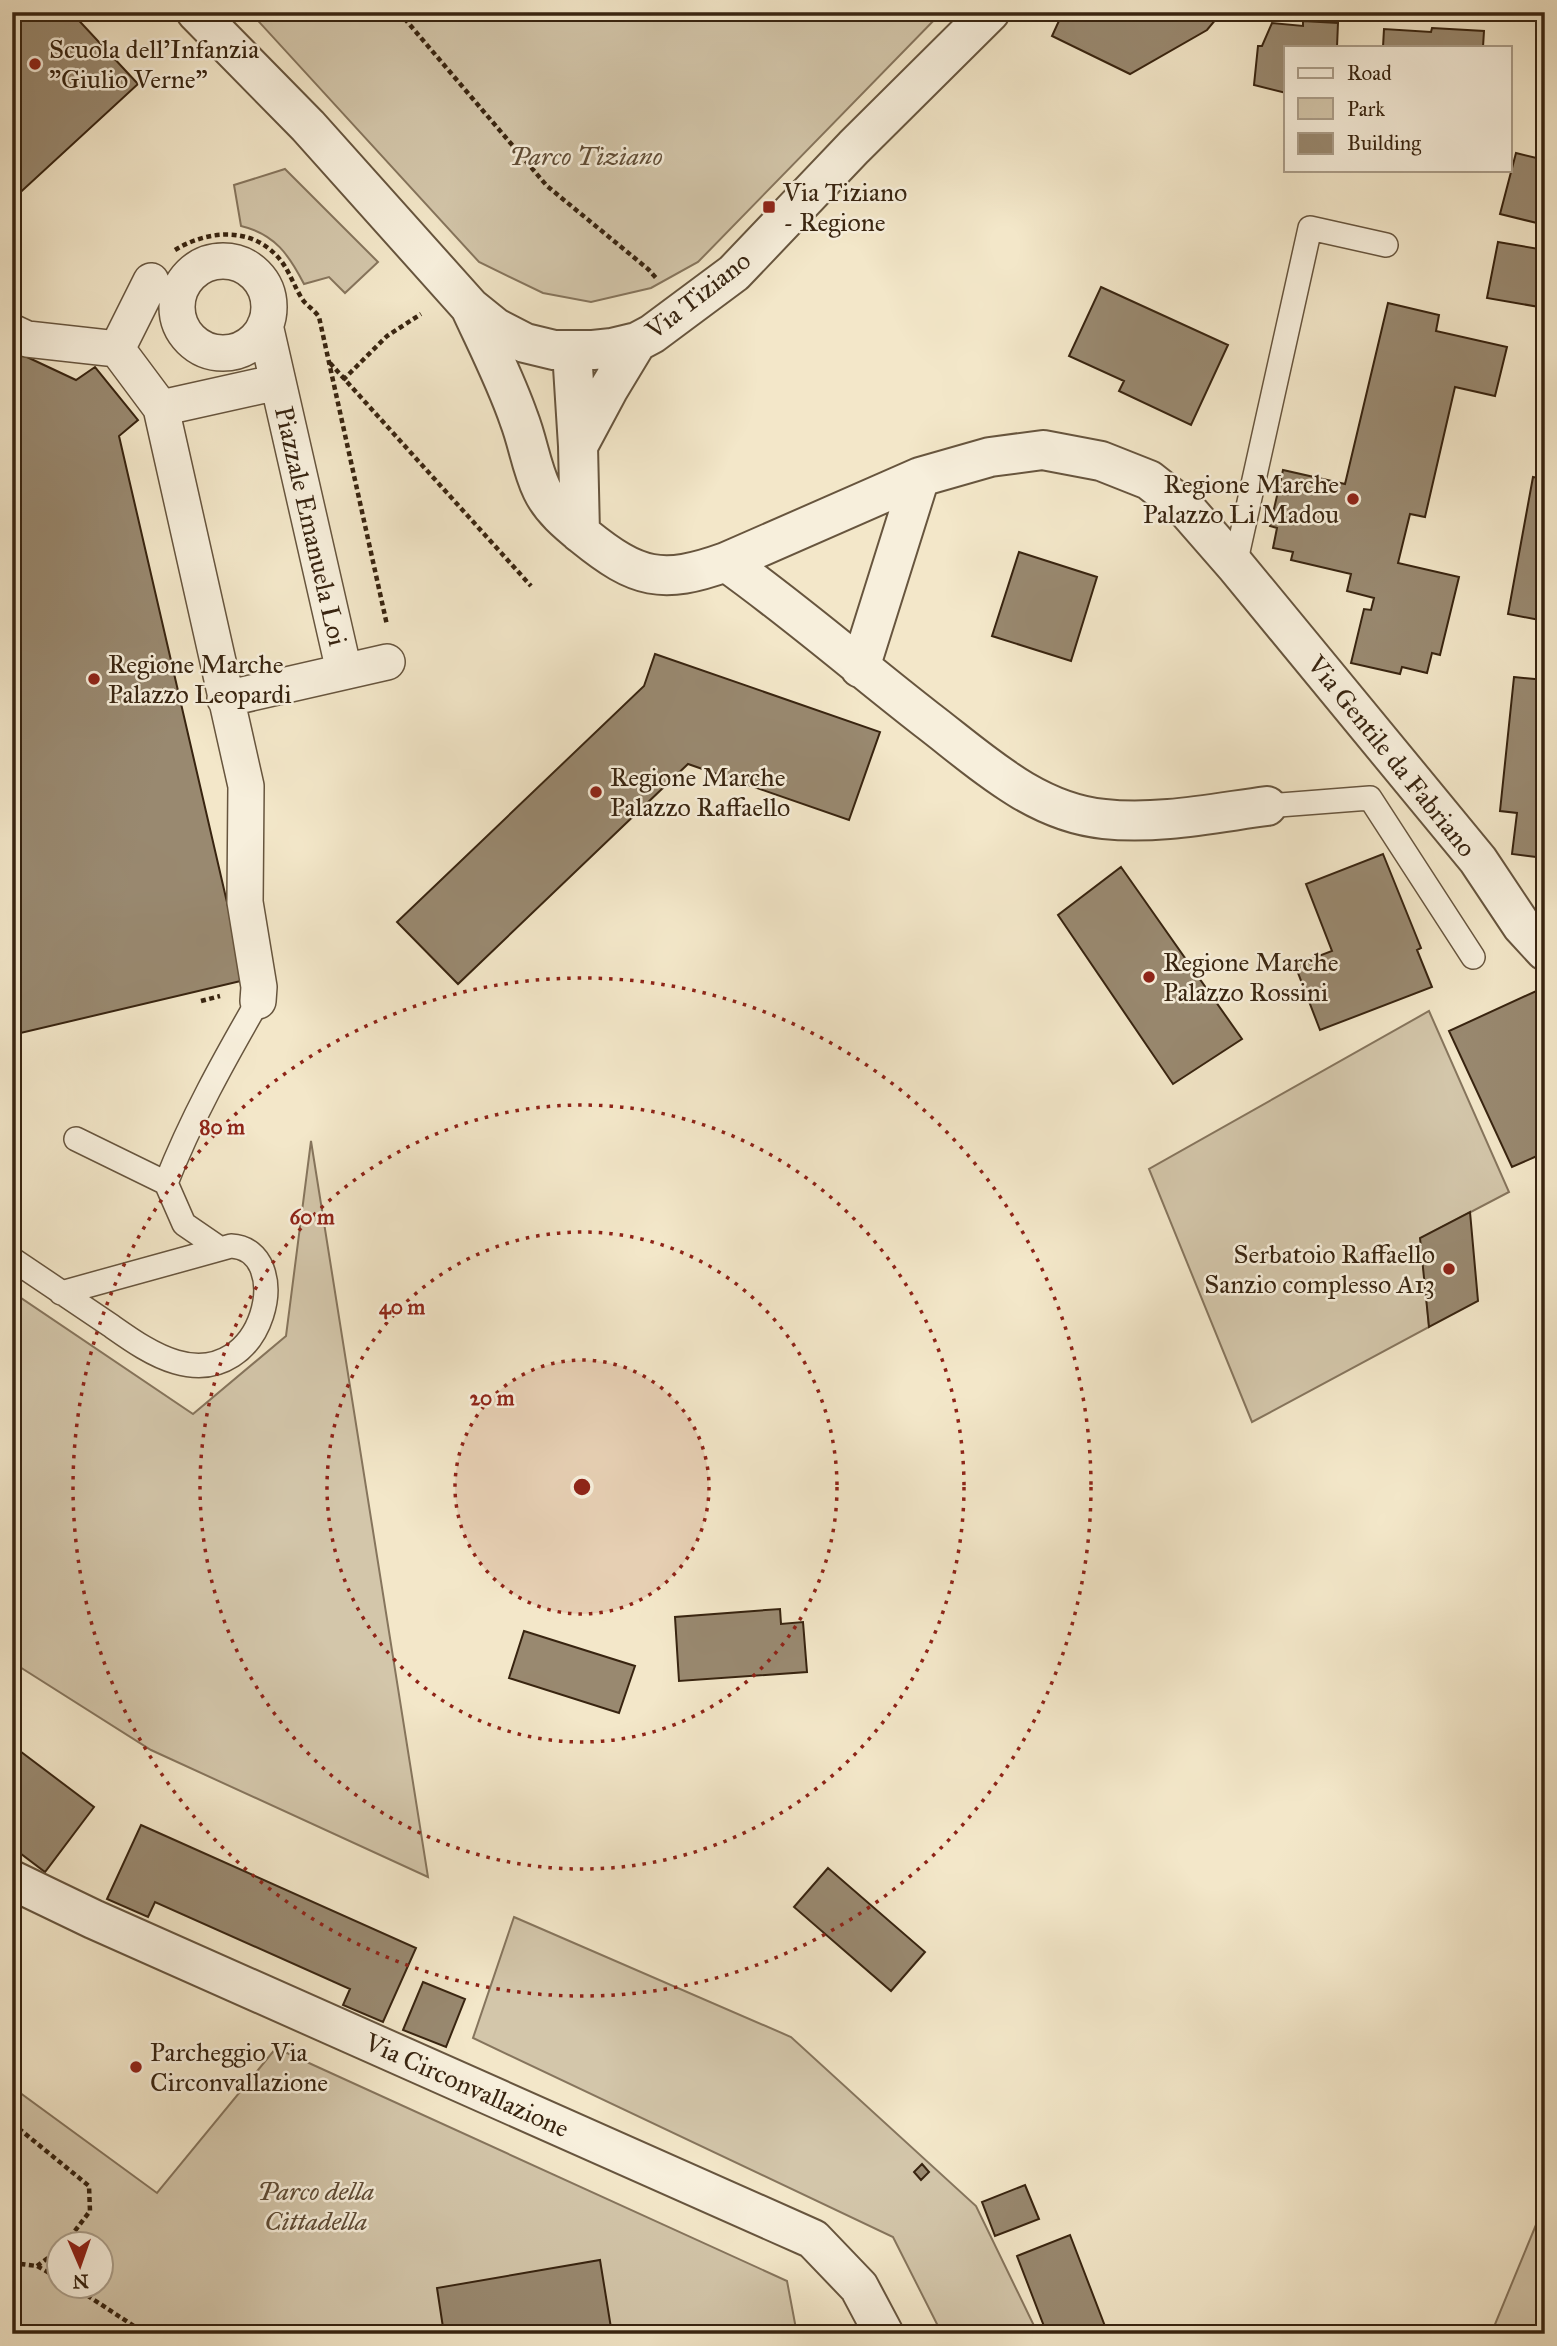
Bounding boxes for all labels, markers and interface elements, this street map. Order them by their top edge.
place label: Scuola dell'Infanzia "Giulio Verne" [49,33,259,95]
legend [1284,46,1512,172]
marker: Scuola dell'Infanzia "Giulio Verne" [27,56,43,72]
text: Road [1347,60,1392,86]
text: Park [1347,96,1385,122]
text: Building [1347,130,1421,156]
park label: Parco Tiziano [509,140,663,172]
place label: Via Tiziano - Regione [782,176,907,238]
marker: Via Tiziano - Regione [761,199,777,215]
street label: Via Tiziano [638,244,757,346]
street label: Piazzale Emanuela Loi [268,403,354,649]
place label: Regione Marche Palazzo Li Madou [1143,468,1339,530]
marker: Regione Marche Palazzo Li Madou [1345,491,1361,507]
place label: Regione Marche Palazzo Leopardi [108,648,292,710]
street label: Via Gentile da Fabriano [1300,648,1483,863]
marker: Regione Marche Palazzo Leopardi [86,671,102,687]
place label: Regione Marche Palazzo Raffaello [610,761,790,823]
marker: Regione Marche Palazzo Raffaello [588,784,604,800]
place label: Regione Marche Palazzo Rossini [1163,946,1339,1008]
marker: Regione Marche Palazzo Rossini [1141,969,1157,985]
text: 80 m [199,1114,245,1140]
text: 60 m [289,1204,335,1230]
place label: Serbatoio Raffaello Sanzio complesso A13 [1204,1238,1435,1300]
marker: Serbatoio Raffaello Sanzio complesso A13 [1441,1261,1457,1277]
text: 40 m [379,1294,425,1320]
text: 20 m [470,1385,515,1411]
centre of rings [570,1475,594,1499]
street label: Via Circonvallazione [359,2025,574,2144]
place label: Parcheggio Via Circonvallazione [150,2036,328,2098]
marker: Parcheggio Via Circonvallazione [128,2059,144,2075]
park label: Parco della Cittadella [258,2175,374,2237]
north arrow [46,2230,116,2300]
text: N [72,2270,89,2293]

